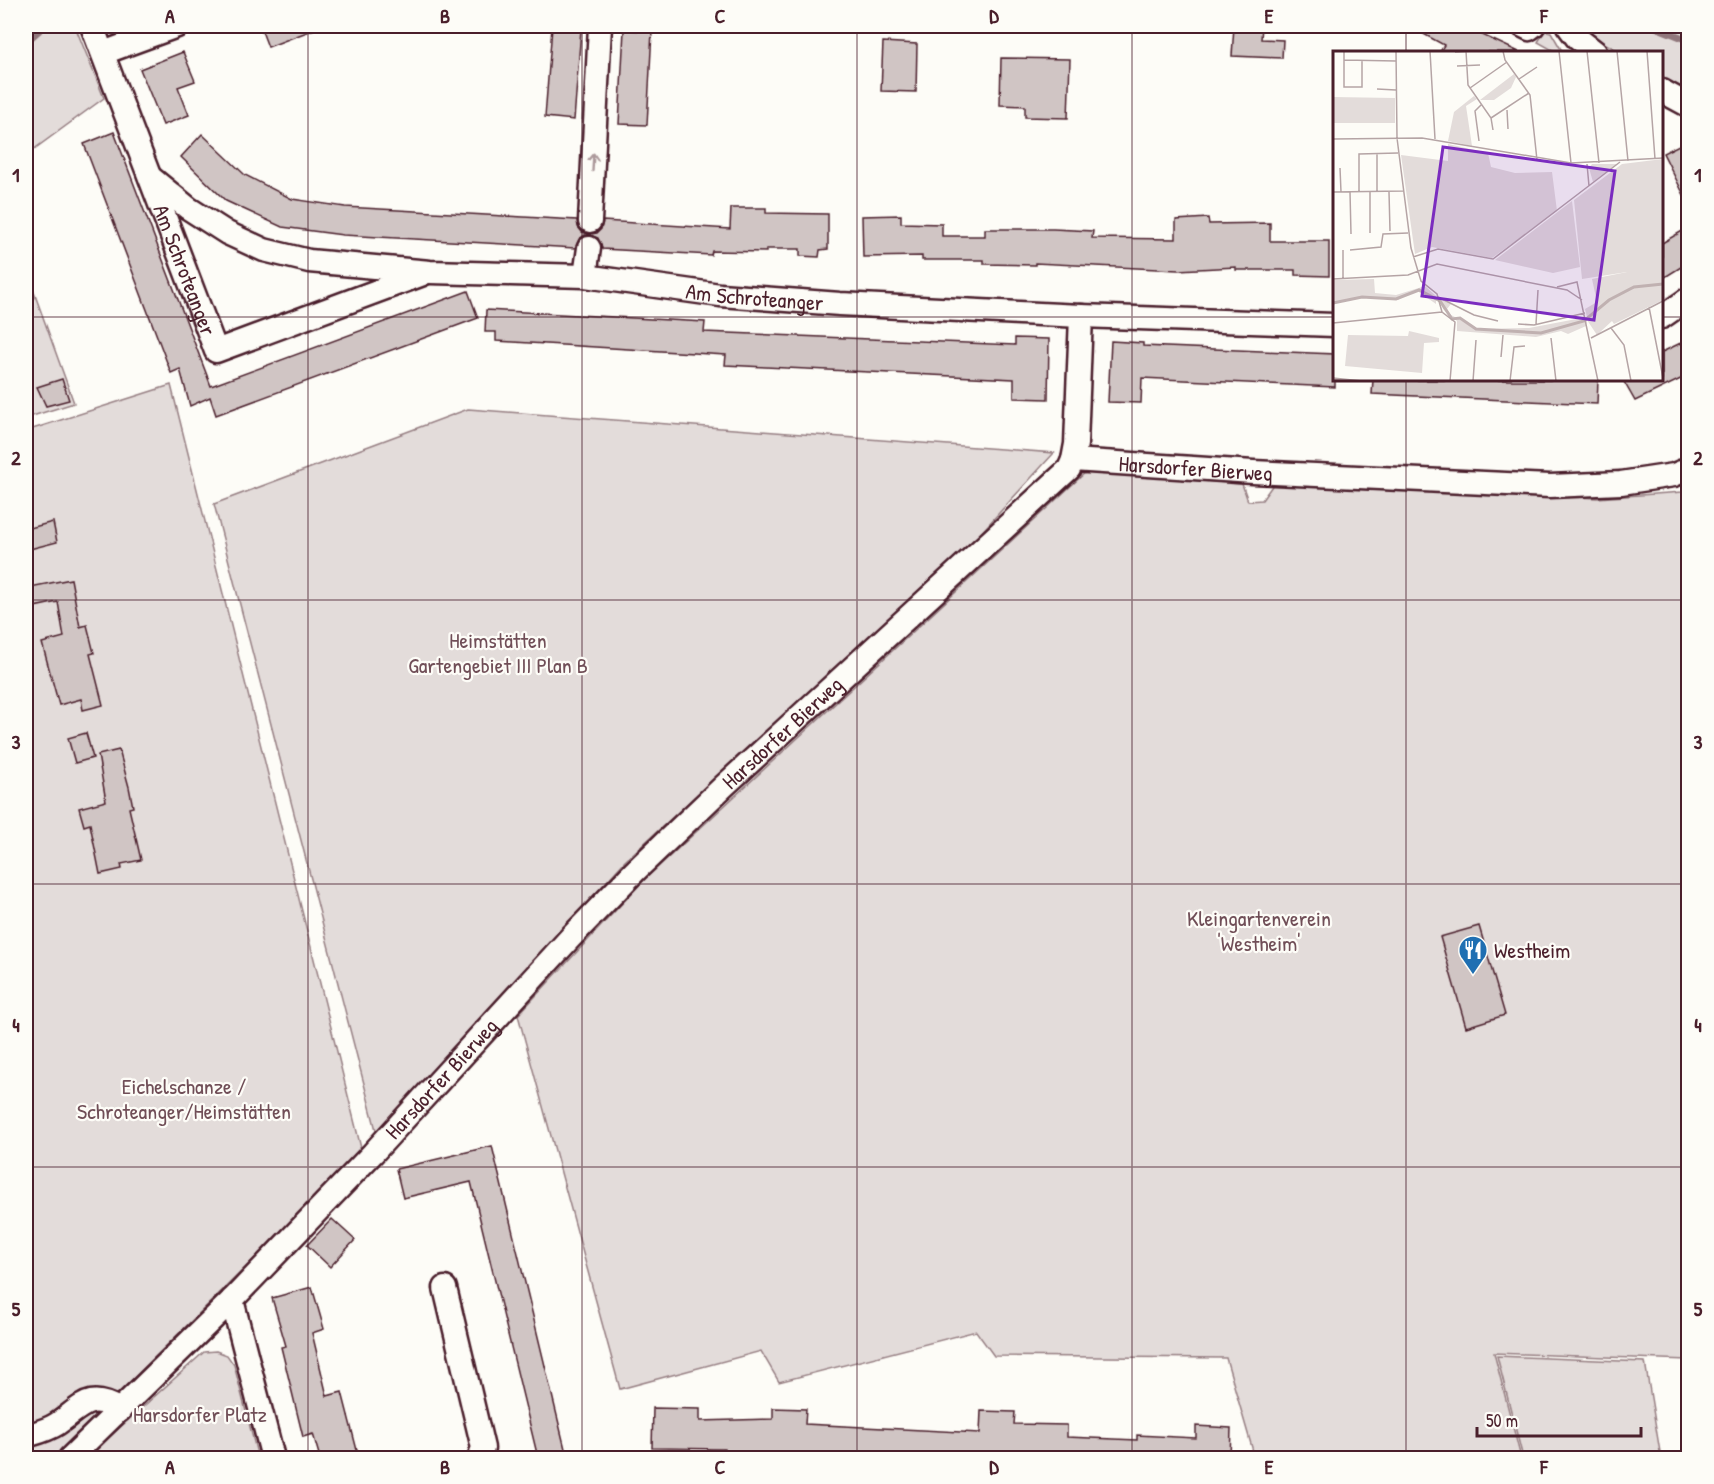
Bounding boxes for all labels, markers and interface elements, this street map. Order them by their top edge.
text: A [165,2,175,29]
text: B [440,2,450,29]
text: C [715,2,726,29]
text: D [989,2,999,29]
text: E [1265,2,1274,29]
text: F [1539,2,1549,29]
inset map [1333,51,1663,381]
one-way arrow [588,153,599,173]
text: 1 [12,161,20,188]
text: 1 [1694,161,1702,188]
street label: Am Schroteanger [146,200,224,340]
street label: Am Schroteanger [684,275,825,318]
text: 2 [11,444,21,471]
text: 2 [1693,444,1703,471]
street label: Harsdorfer Bierweg [1118,448,1273,488]
park label: Heimstätten Gartengebiet III Plan B [408,625,588,680]
street label: Harsdorfer Bierweg [715,669,849,796]
text: 3 [12,728,21,755]
text: 3 [1694,728,1703,755]
park label: Kleingartenverein 'Westheim' [1187,903,1331,958]
restaurant icon: Westheim [1457,934,1489,976]
place label: Westheim [1494,935,1570,965]
text: 4 [12,1011,20,1038]
text: 4 [1694,1011,1702,1038]
street label: Harsdorfer Bierweg [378,1012,504,1145]
park label: Eichelschanze / Schroteanger/Heimstätten [77,1071,291,1126]
text: 5 [12,1295,21,1322]
text: 5 [1694,1295,1703,1322]
park label: Harsdorfer Platz [133,1399,267,1429]
scale bar [1477,1400,1640,1438]
text: 50 m [1486,1408,1518,1433]
text: A [165,1453,175,1480]
text: B [440,1453,450,1480]
text: C [715,1453,726,1480]
text: D [989,1453,999,1480]
text: E [1265,1453,1274,1480]
text: F [1539,1453,1549,1480]

